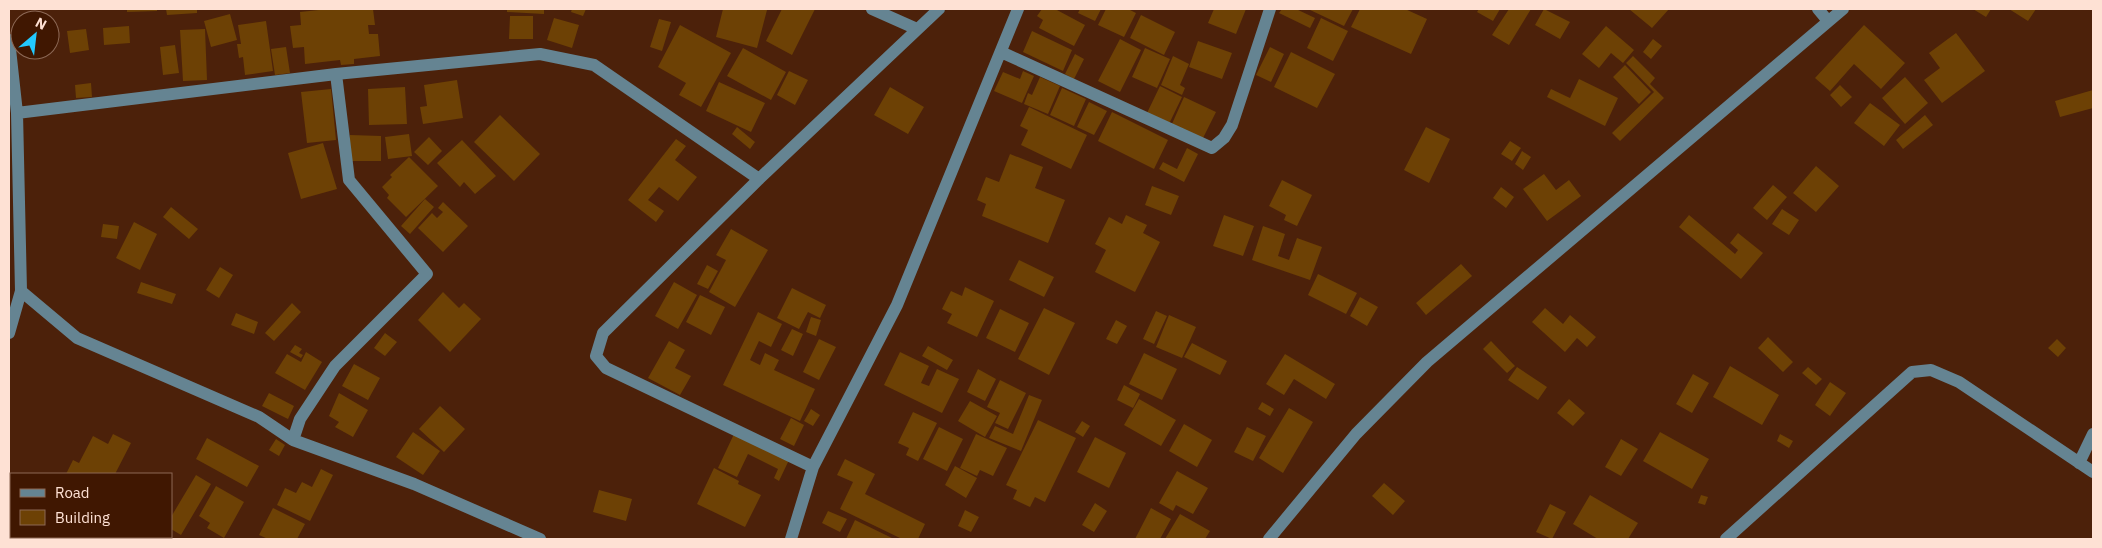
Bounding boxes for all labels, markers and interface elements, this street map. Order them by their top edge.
north arrow [10,10,60,60]
text: N [32,13,50,34]
legend [10,473,172,538]
text: Road [55,483,90,502]
text: Building [55,508,110,527]

